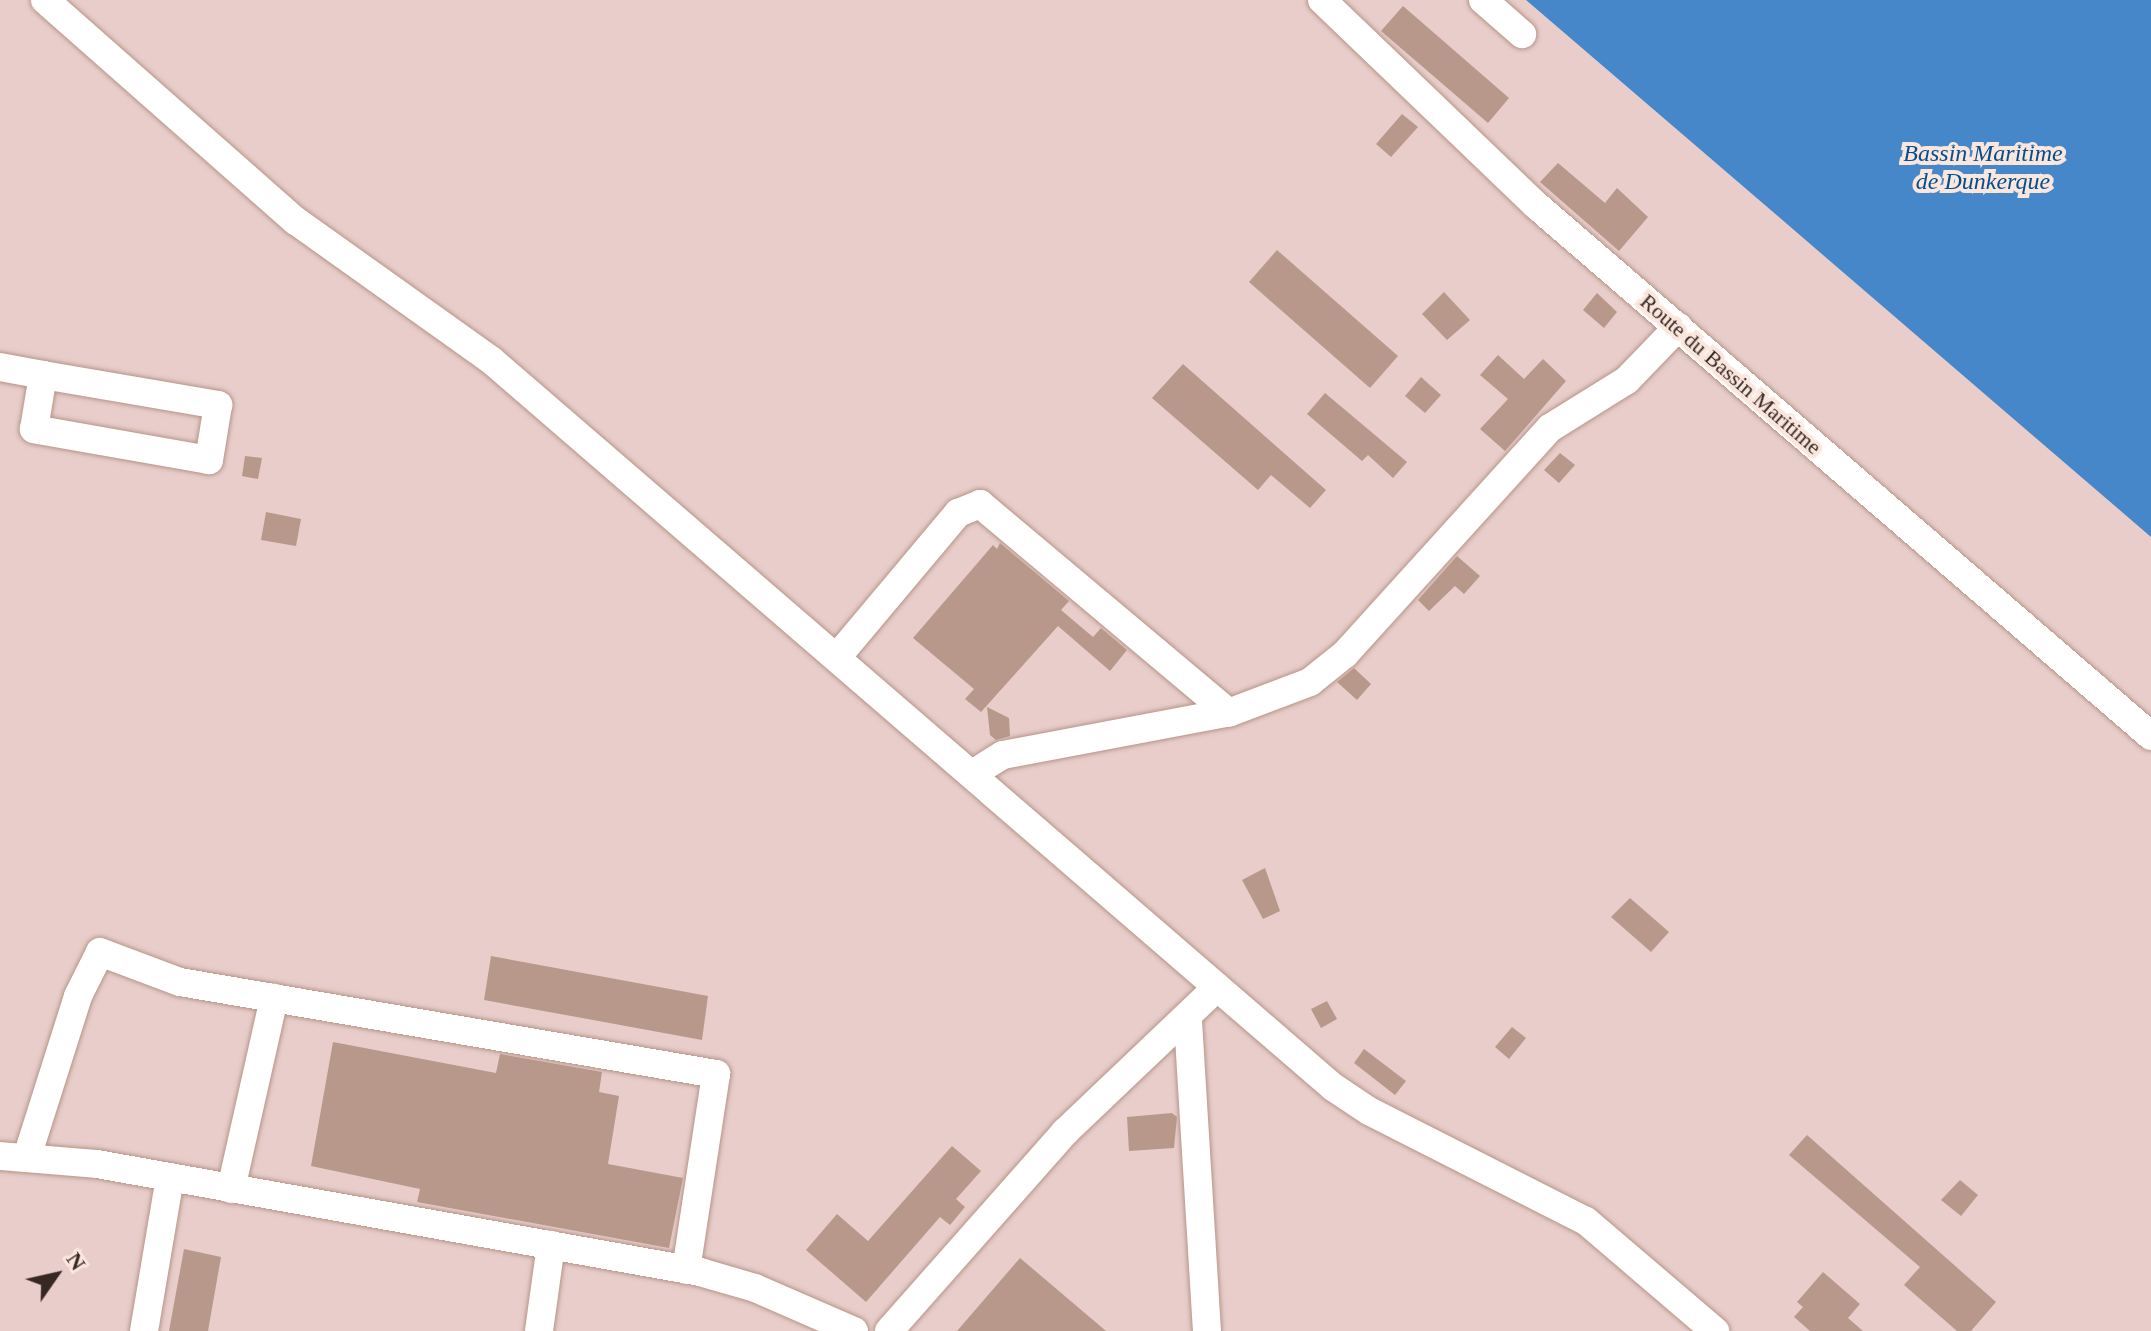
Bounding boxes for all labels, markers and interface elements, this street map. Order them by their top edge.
water label: Bassin Maritime de Dunkerque [1903,140,2063,196]
street label: Route du Bassin Maritime [1635,288,1827,460]
north arrow [16,1235,96,1315]
text: N [62,1248,91,1275]

